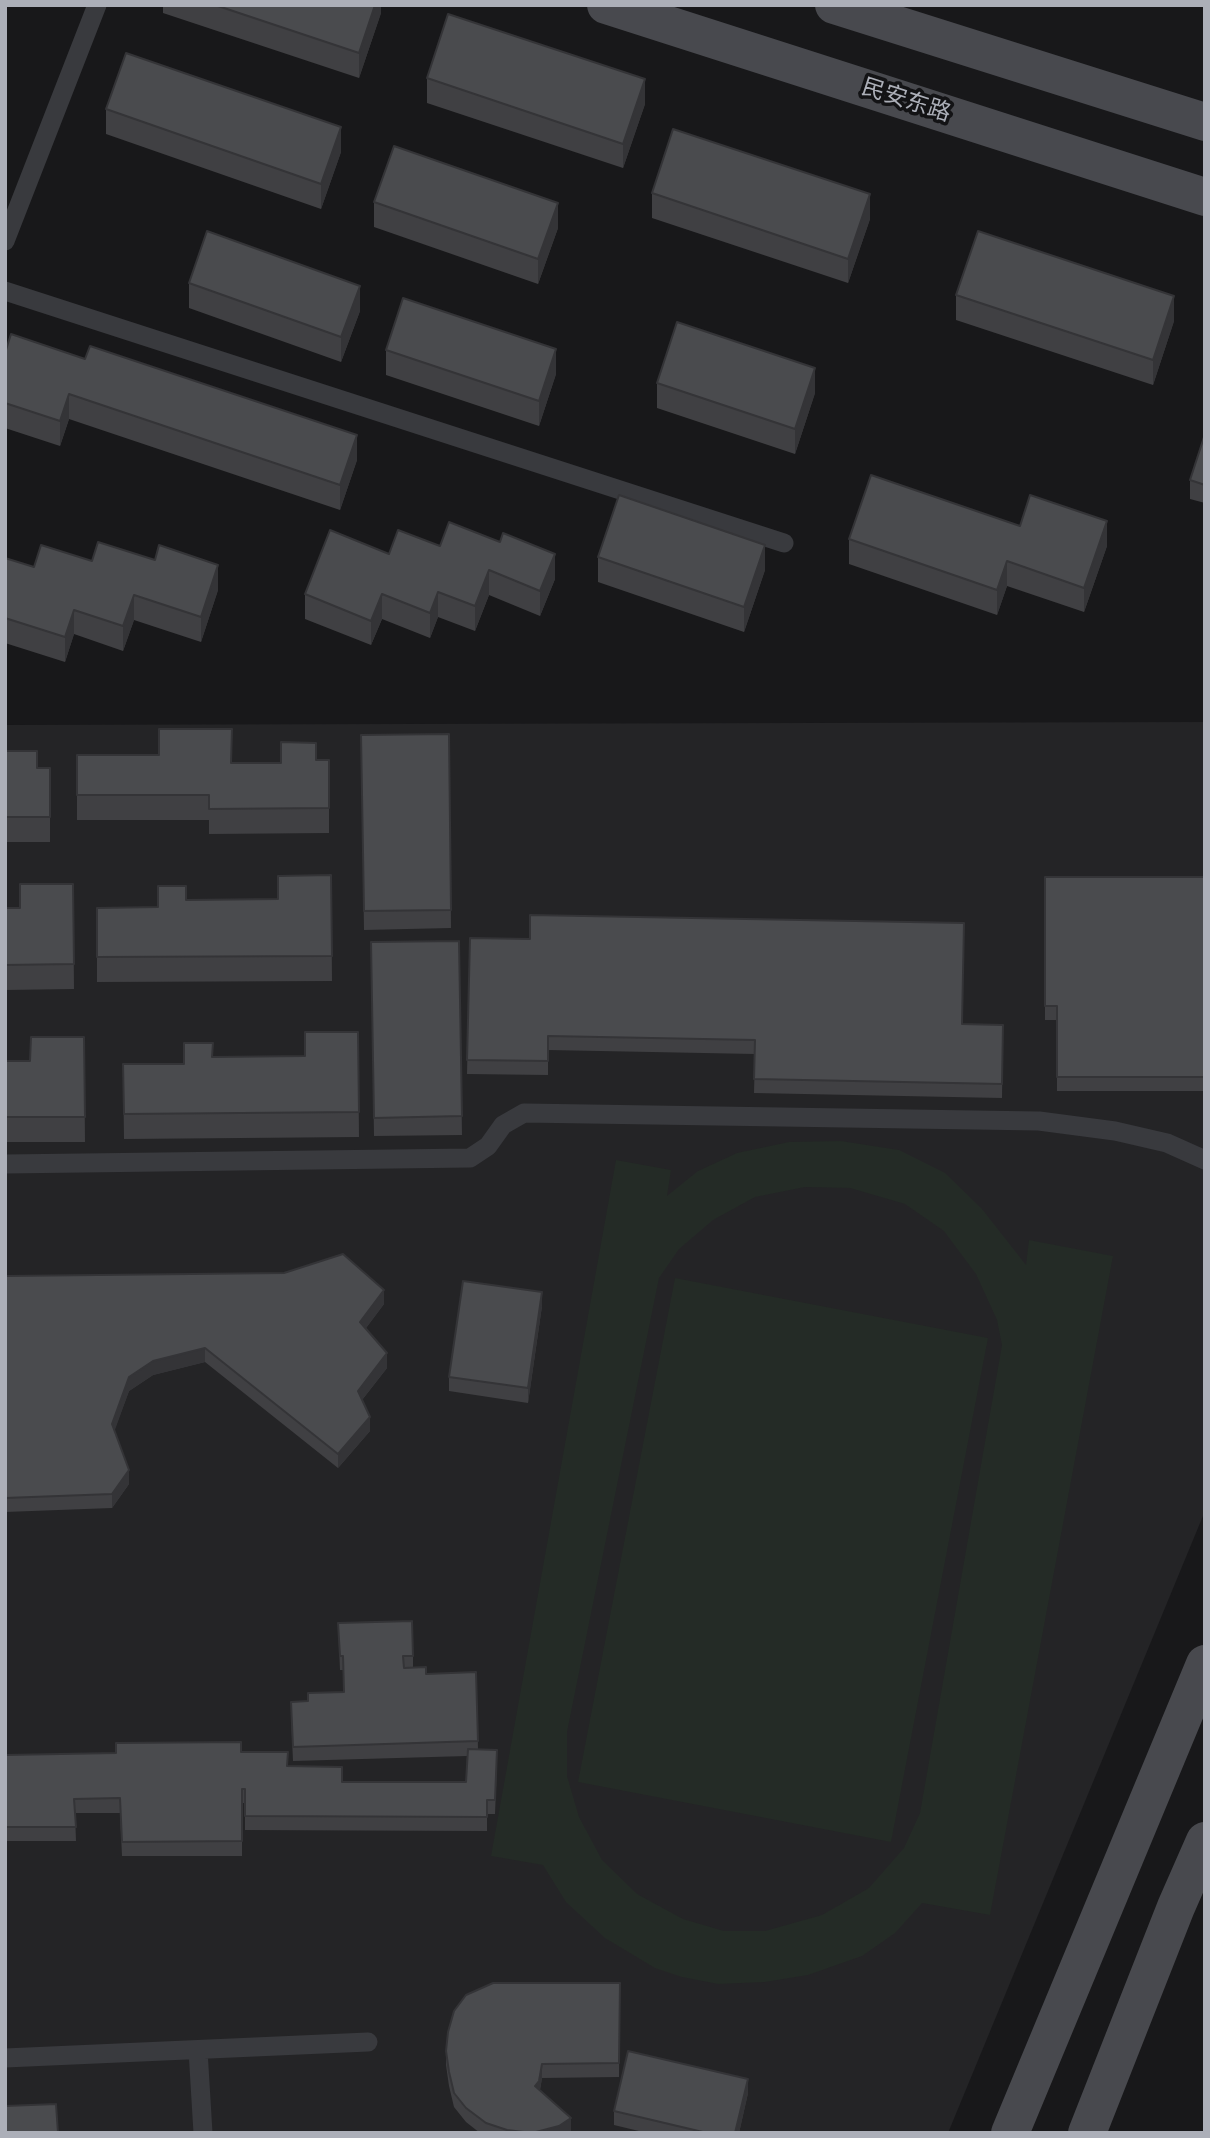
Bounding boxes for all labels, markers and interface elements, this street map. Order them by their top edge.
street label: 民安东路 [858,74,954,128]

